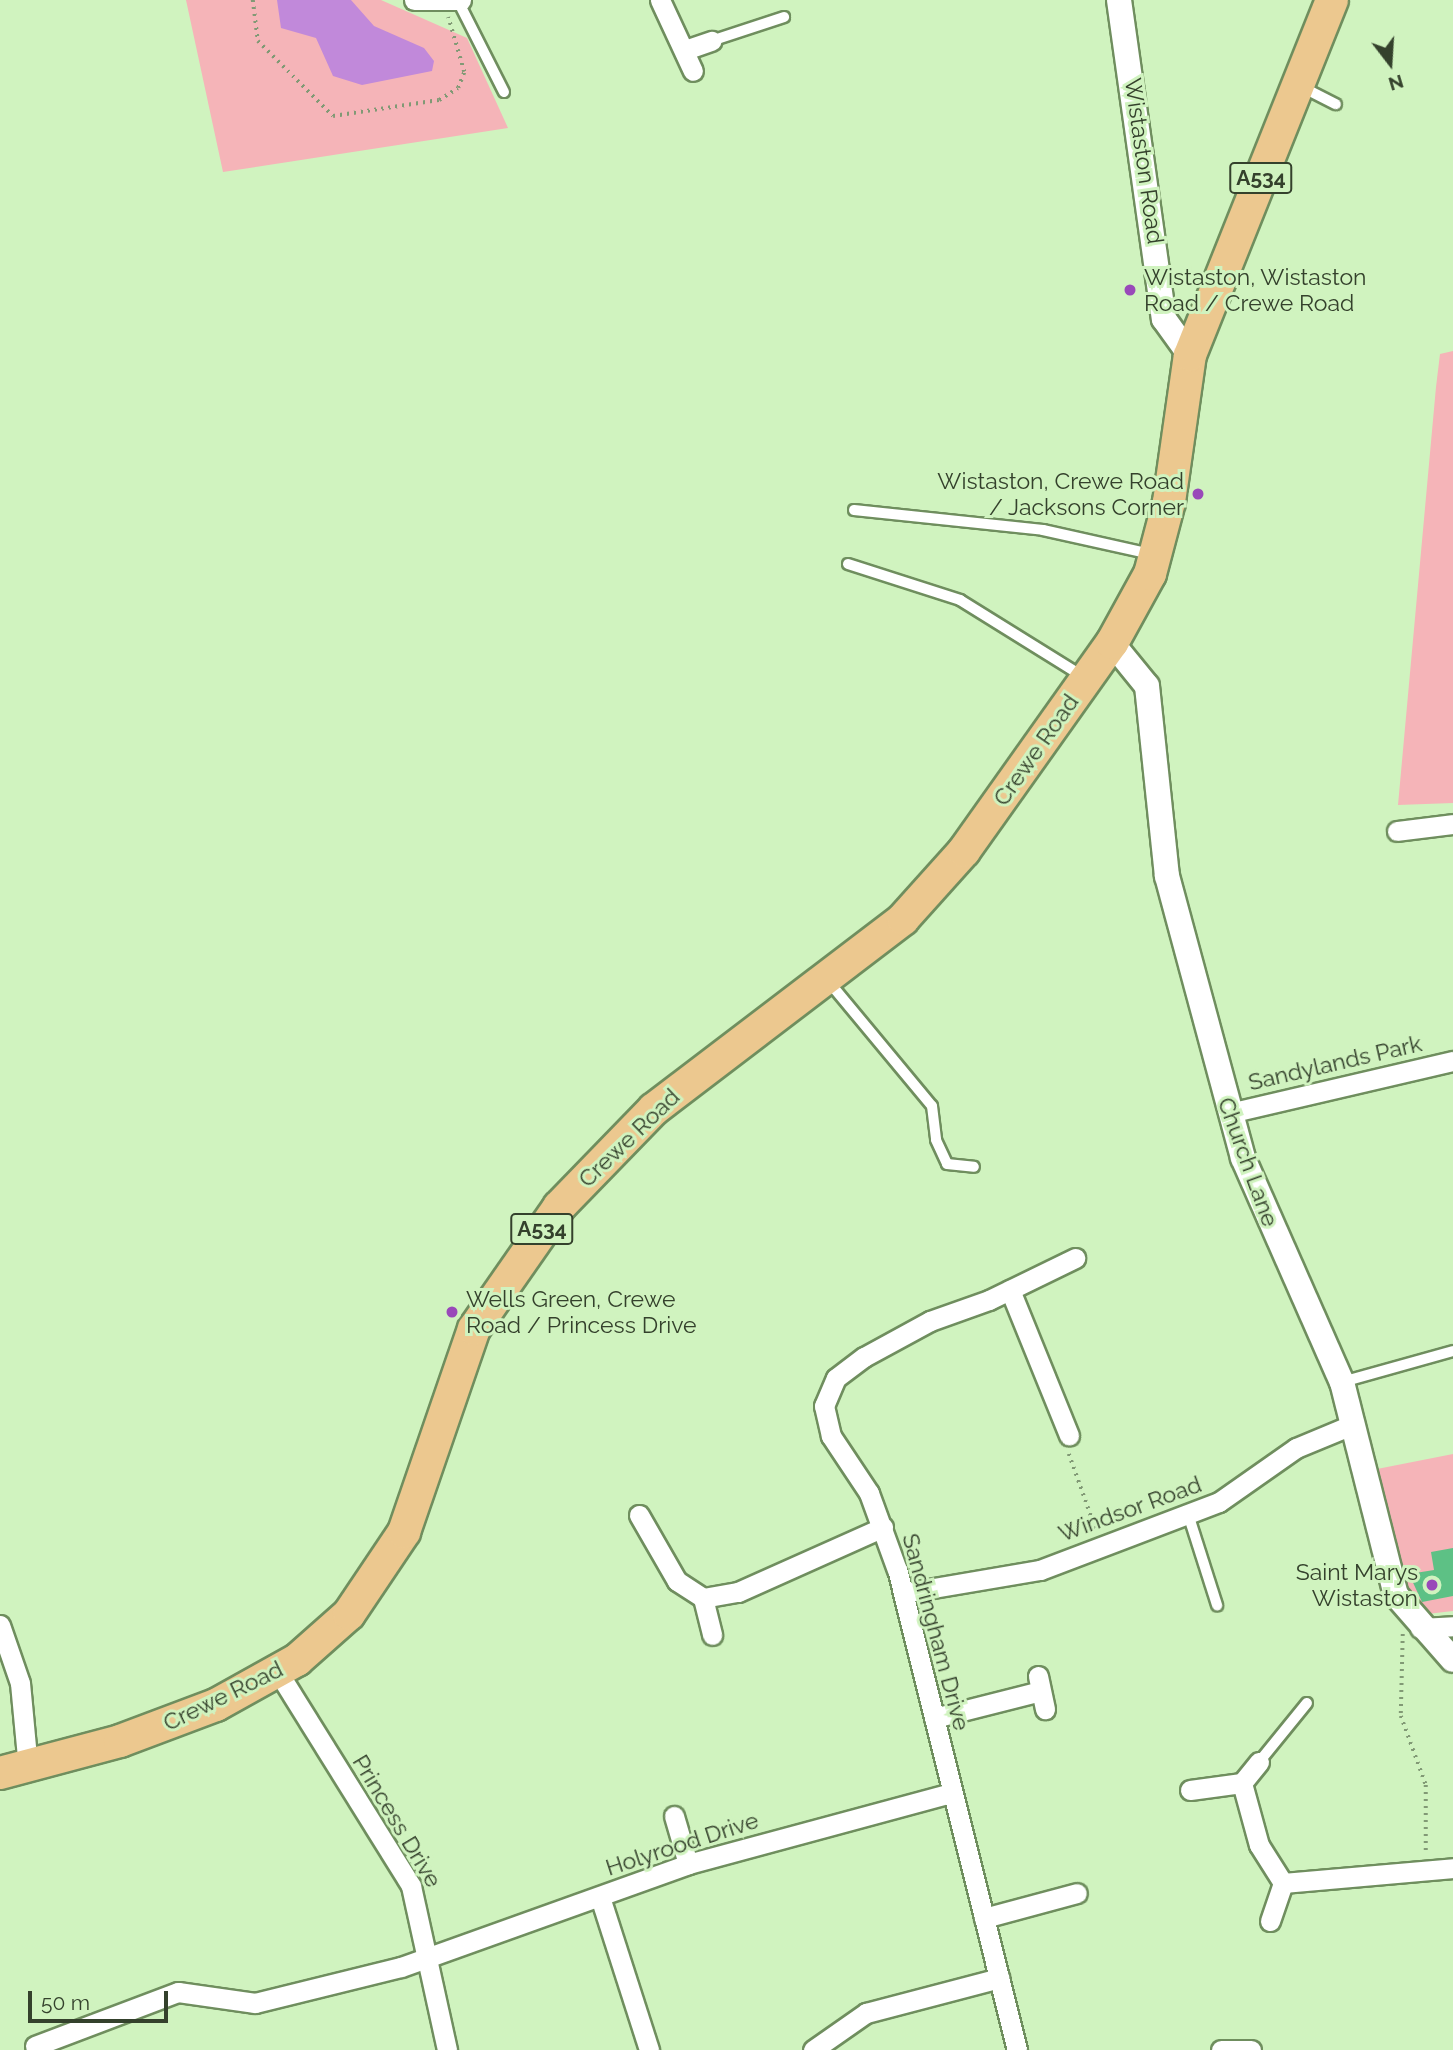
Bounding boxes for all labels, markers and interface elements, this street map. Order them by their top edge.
north arrow [1355,28,1425,98]
text: N [1386,70,1406,96]
street label: Wistaston Road [1119,76,1169,246]
road number: A534 [1228,160,1294,196]
place label: Wistaston, Wistaston Road / Crewe Road [1144,263,1367,317]
marker: Wistaston, Wistaston Road / Crewe Road [1122,282,1138,298]
place label: Wistaston, Crewe Road / Jacksons Corner [937,467,1184,521]
marker: Wistaston, Crewe Road / Jacksons Corner [1190,486,1206,502]
street label: Crewe Road [988,689,1084,811]
street label: Sandylands Park [1246,1030,1424,1096]
street label: Crewe Road [573,1083,685,1193]
street label: Church Lane [1212,1094,1284,1230]
road number: A534 [509,1212,575,1246]
place label: Wells Green, Crewe Road / Princess Drive [466,1285,697,1339]
marker: Wells Green, Crewe Road / Princess Drive [444,1304,460,1320]
street label: Windsor Road [1054,1470,1206,1548]
street label: Sandringham Drive [896,1531,976,1733]
place label: Saint Marys Wistaston [1296,1558,1418,1612]
marker: Saint Marys Wistaston [1424,1577,1440,1593]
street label: Crewe Road [159,1655,287,1737]
street label: Princess Drive [347,1750,447,1892]
street label: Holyrood Drive [602,1806,762,1882]
scale bar [32,1976,172,2020]
text: 50 m [41,1990,90,2015]

